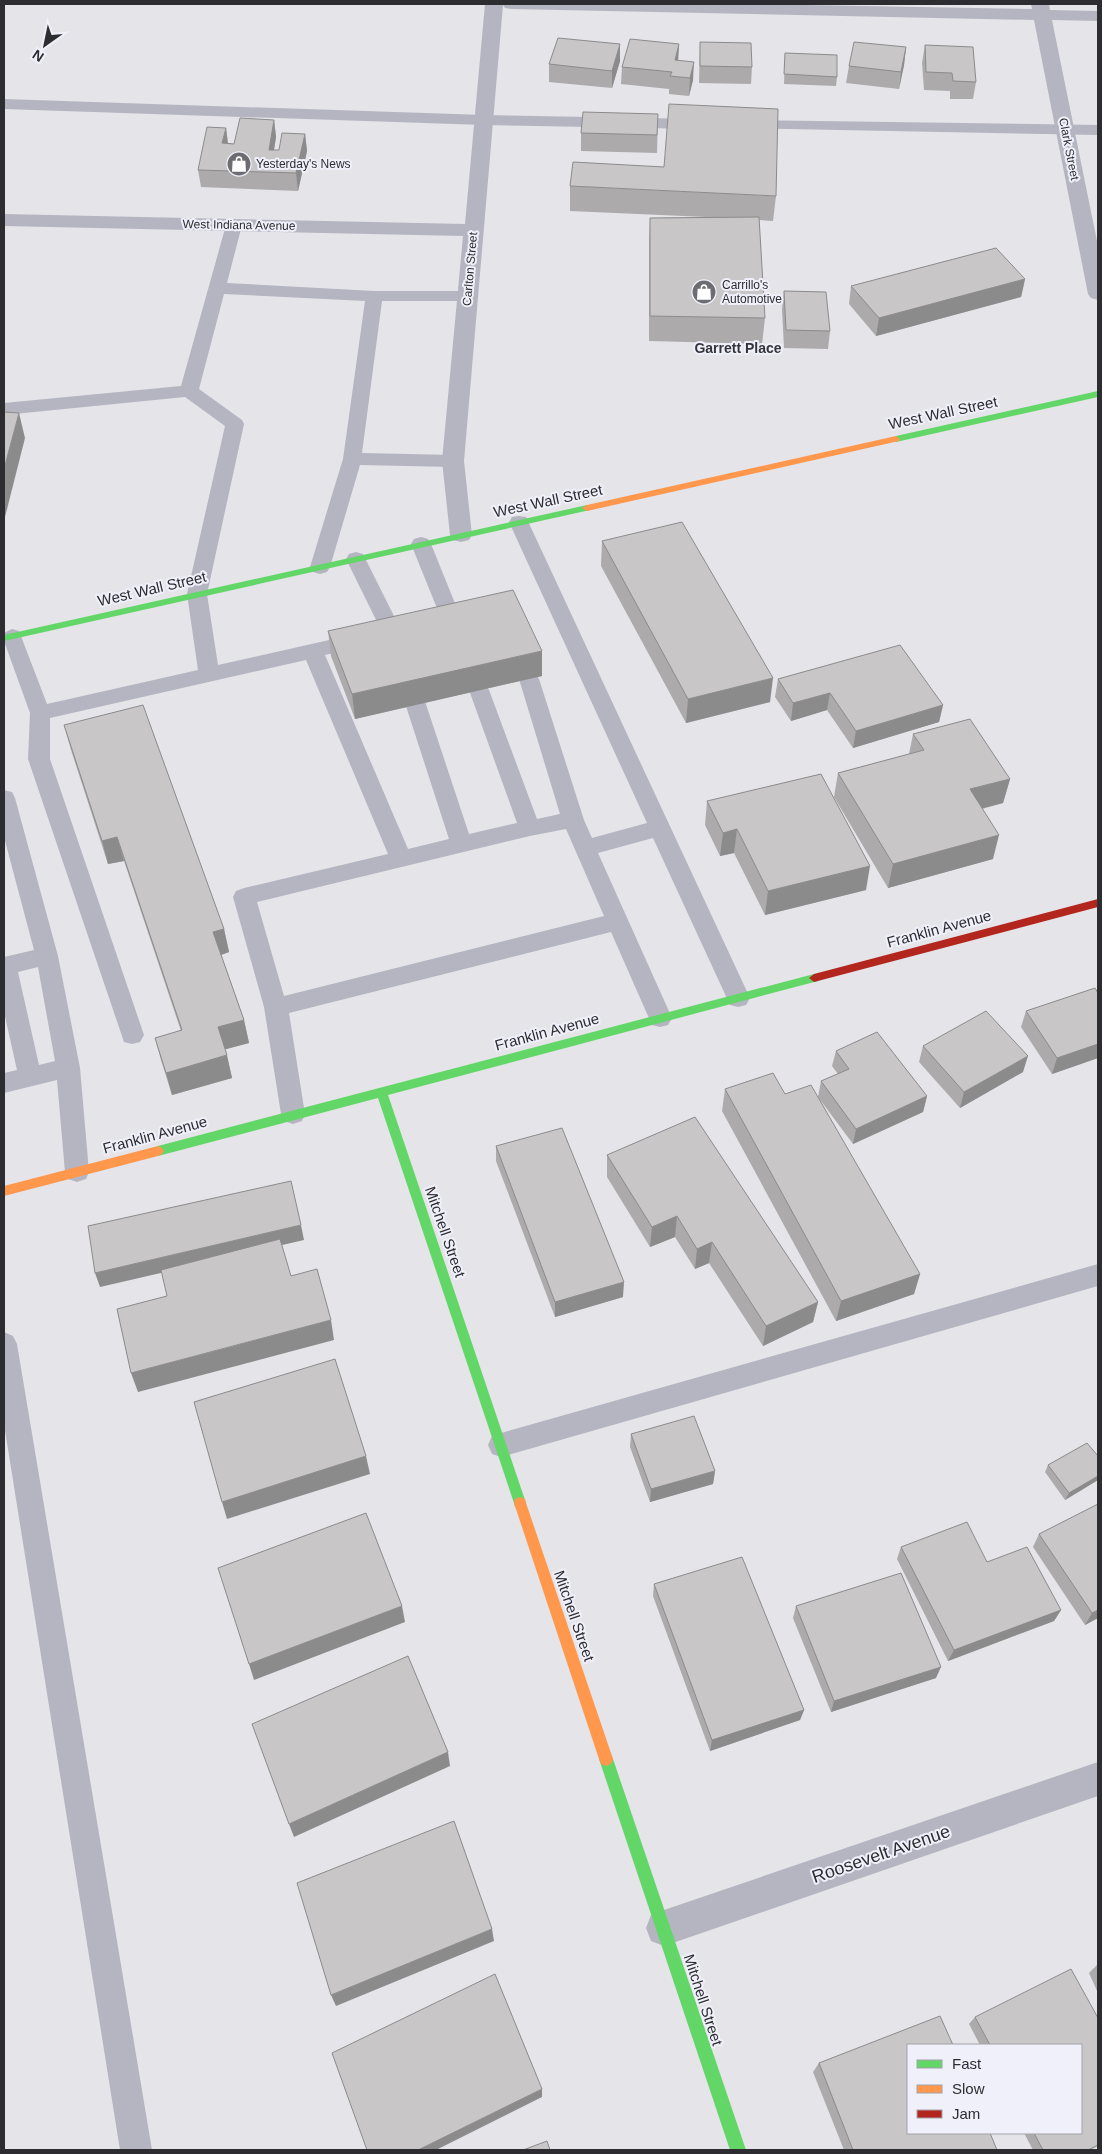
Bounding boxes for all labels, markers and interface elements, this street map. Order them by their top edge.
north arrow [20,20,70,70]
text: N [29,46,47,65]
street label: Clark Street [1056,117,1082,182]
shop icon: Yesterday's News [226,151,252,177]
place label: Yesterday's News [256,157,351,171]
street label: West Indiana Avenue [182,217,296,233]
street label: Carlton Street [460,231,480,306]
place label: Carrillo's Automotive [722,278,782,306]
shop icon: Carrillo's Automotive [691,279,717,305]
district label: Garrett Place [694,340,782,356]
street label: West Wall Street [887,392,1000,432]
street label: West Wall Street [492,480,605,520]
street label: West Wall Street [96,568,209,609]
street label: Franklin Avenue [885,906,993,951]
street label: Franklin Avenue [493,1009,601,1054]
street label: Franklin Avenue [101,1112,209,1157]
street label: Mitchell Street [422,1184,469,1280]
street label: Mitchell Street [551,1568,598,1664]
street label: Roosevelt Avenue [809,1821,953,1887]
street label: Mitchell Street [681,1952,726,2048]
legend [907,2044,1082,2134]
text: Fast [952,2055,982,2072]
text: Slow [952,2080,985,2097]
text: Jam [952,2105,980,2122]

